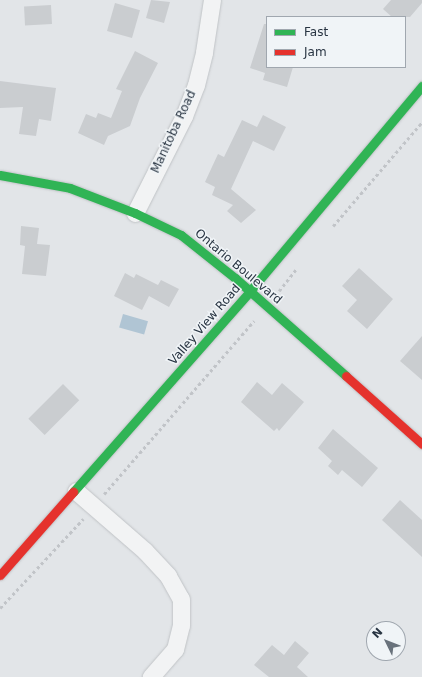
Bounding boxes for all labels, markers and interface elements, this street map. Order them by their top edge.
legend [266,16,406,68]
text: Fast [304,25,328,39]
text: Jam [304,45,327,59]
street label: Manitoba Road [149,88,199,176]
street label: Ontario Boulevard [192,226,284,308]
street label: Valley View Road [166,282,244,368]
north arrow [366,621,406,661]
text: N [370,625,385,641]

